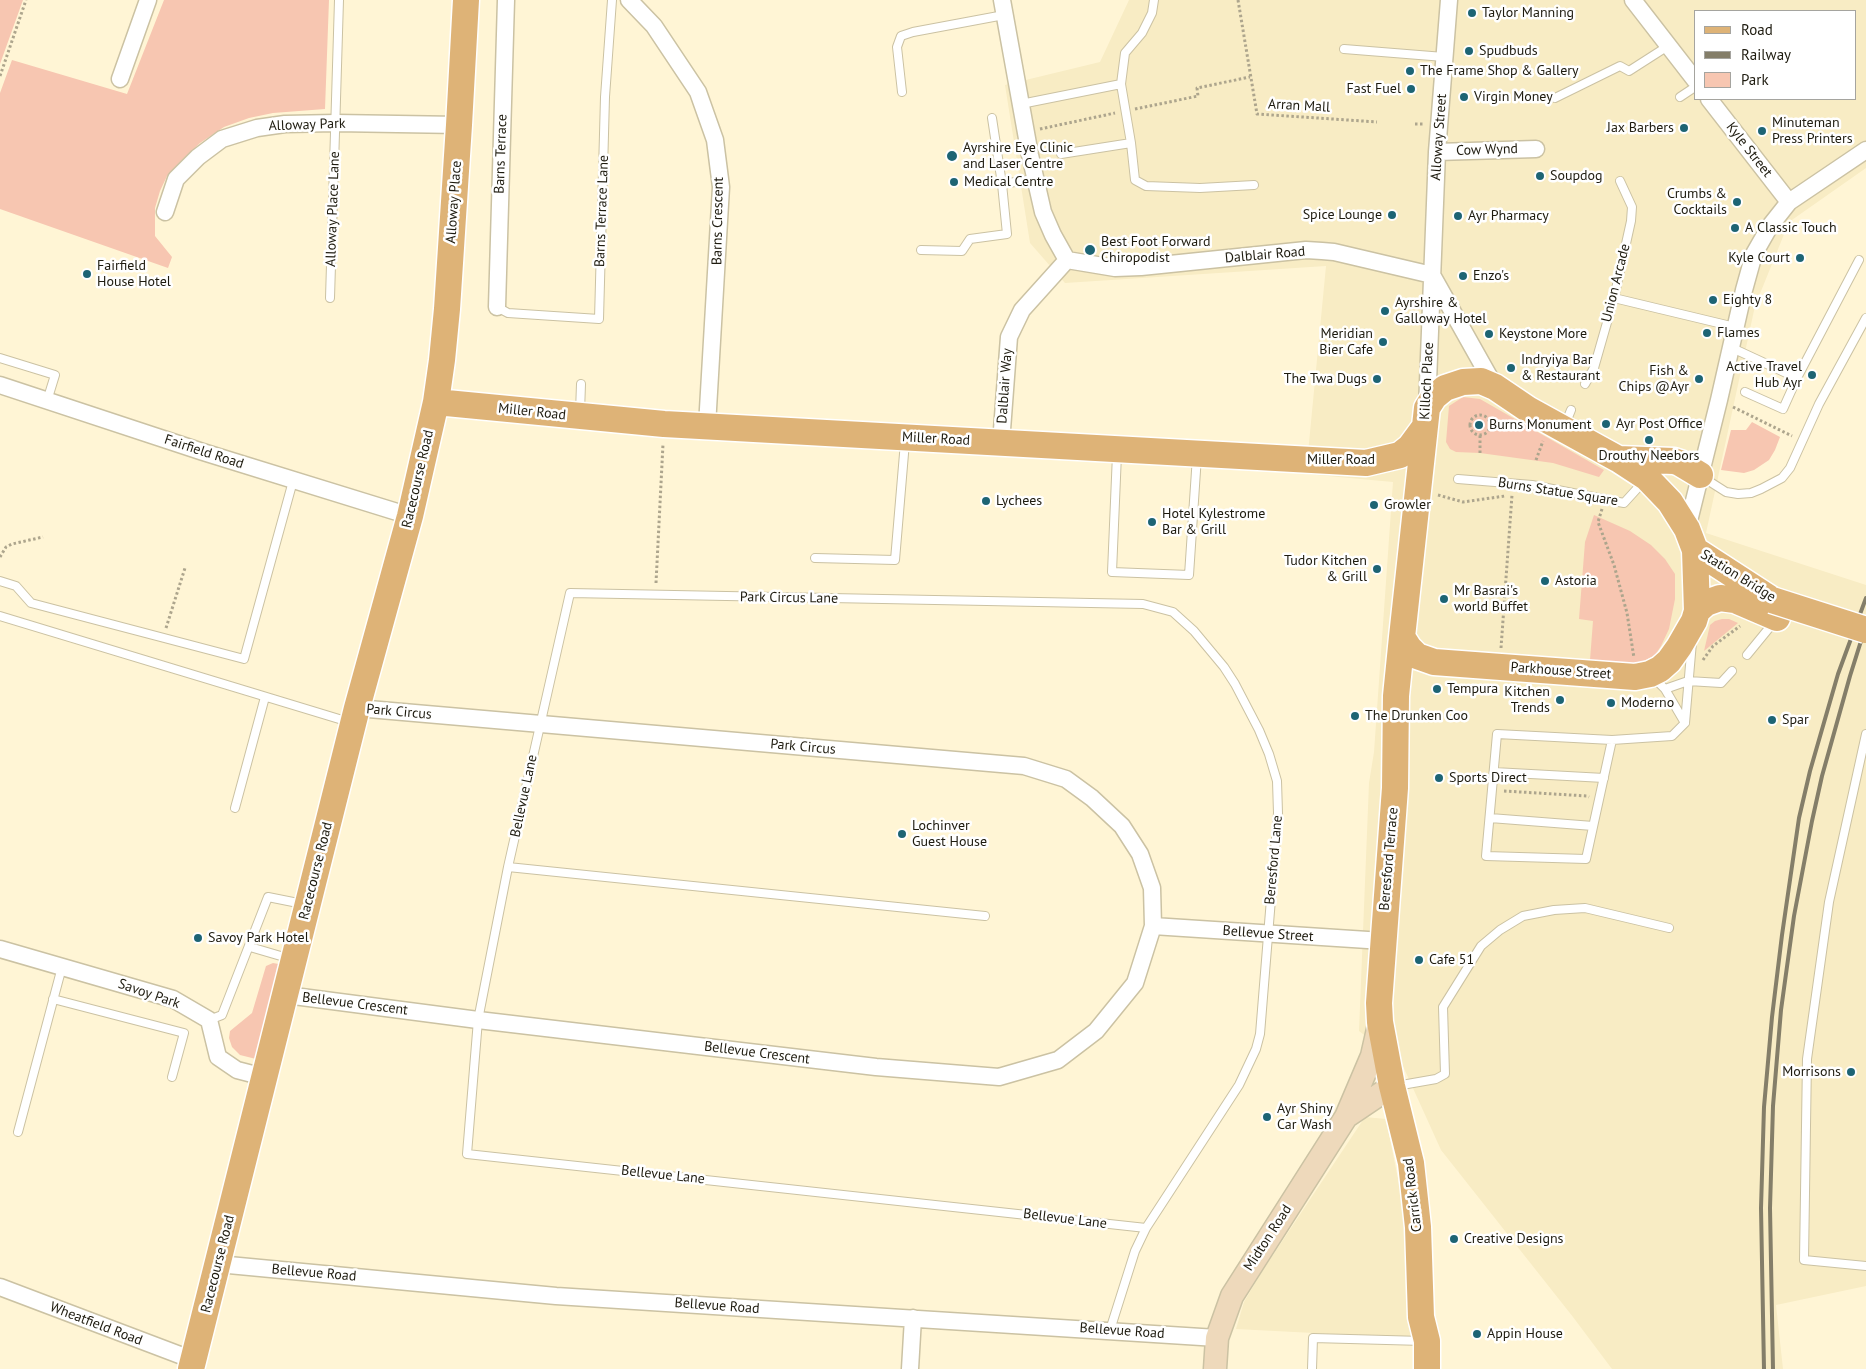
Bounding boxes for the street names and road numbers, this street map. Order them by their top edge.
street label: Alloway Street [1428,93,1450,181]
street label: Arran Mall [1267,96,1331,116]
street label: Barns Terrace [491,114,511,194]
street label: Alloway Park [268,115,346,135]
street label: Kyle Street [1722,119,1776,181]
street label: Cow Wynd [1456,141,1518,159]
street label: Alloway Place Lane [323,151,343,267]
street label: Barns Terrace Lane [592,155,612,267]
street label: Alloway Place [443,160,465,244]
street label: Barns Crescent [709,177,727,265]
street label: Union Arcade [1598,242,1634,324]
street label: Dalblair Road [1224,243,1306,267]
street label: Killoch Place [1417,342,1437,420]
street label: Dalblair Way [994,348,1016,424]
street label: Miller Road [497,400,567,424]
street label: Racecourse Road [399,428,437,530]
street label: Miller Road [901,429,971,449]
street label: Fairfield Road [162,431,246,473]
street label: Miller Road [1307,452,1375,468]
street label: Burns Statue Square [1497,474,1619,510]
street label: Station Bridge [1697,546,1779,606]
street label: Park Circus Lane [740,589,838,607]
street label: Parkhouse Street [1510,659,1612,683]
street label: Park Circus [366,701,432,723]
street label: Park Circus [770,736,836,758]
street label: Bellevue Lane [507,753,541,839]
street label: Beresford Terrace [1376,807,1402,911]
street label: Beresford Lane [1262,815,1286,905]
street label: Racecourse Road [296,820,336,922]
street label: Bellevue Street [1222,922,1314,946]
street label: Savoy Park [116,976,182,1012]
street label: Bellevue Crescent [301,989,409,1019]
street label: Bellevue Crescent [703,1038,811,1068]
street label: Carrick Road [1400,1157,1426,1233]
street label: Bellevue Lane [620,1162,706,1188]
street label: Midton Road [1240,1202,1296,1274]
street label: Bellevue Lane [1022,1206,1108,1232]
street label: Racecourse Road [198,1213,238,1315]
street label: Bellevue Road [271,1261,357,1285]
street label: Bellevue Road [674,1295,760,1317]
street label: Wheatfield Road [47,1299,145,1349]
street label: Bellevue Road [1079,1320,1165,1342]

